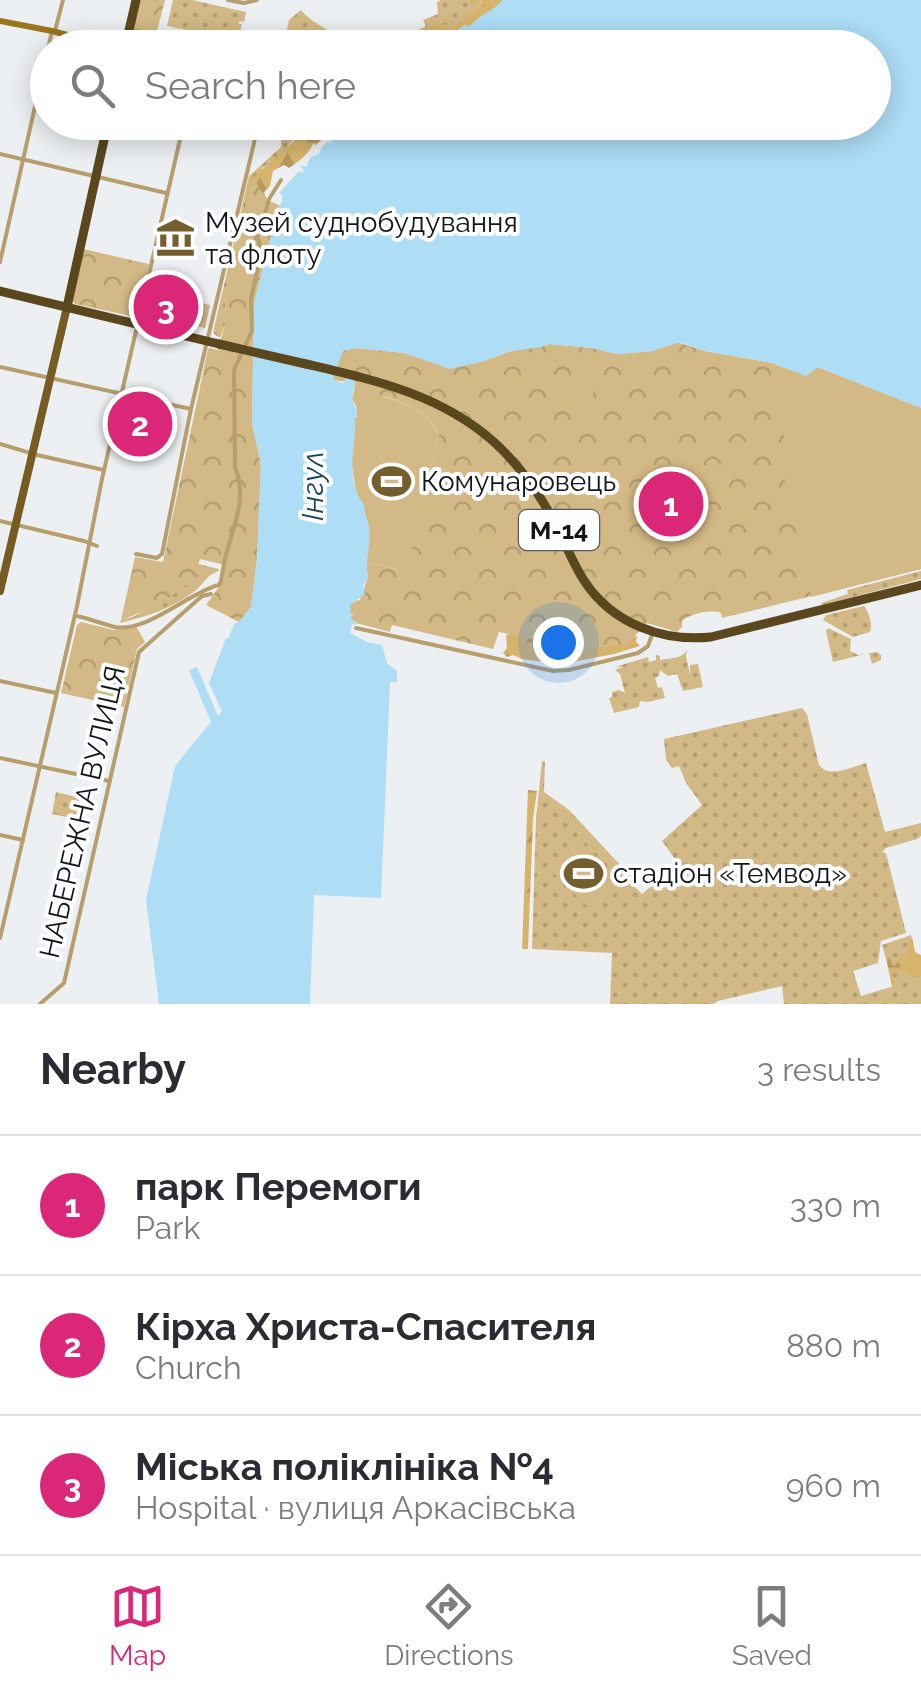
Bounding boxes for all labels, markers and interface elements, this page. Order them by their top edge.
search box [30,30,891,140]
icon: search [65,58,120,113]
text: Search here [145,63,356,108]
place label: Музей суднобудування та флоту [205,206,518,271]
museum icon: Музей суднобудування та флоту [154,217,196,259]
pin: 3 [134,270,198,344]
pin: 2 [108,386,172,462]
water label: Інгул [295,451,330,521]
sports icon: Комунаровець [370,460,412,502]
place label: Комунаровець [421,465,616,498]
pin: 1 [638,466,704,542]
road number: М-14 [519,510,599,550]
your location [533,617,584,668]
street label: НАБЕРЕЖНА ВУЛИЦЯ [33,663,132,961]
sports icon: стадіон «Темвод» [562,852,604,894]
place label: стадіон «Темвод» [613,857,847,890]
text: Nearby [40,1045,186,1094]
text: 3 results [757,1051,881,1088]
text: парк Перемоги [135,1164,422,1209]
text: 1 [65,1187,80,1224]
text: 330 m [790,1187,881,1224]
text: Park [135,1209,200,1246]
text: Кірха Христа-Спасителя [135,1304,596,1349]
text: 2 [63,1327,82,1364]
text: 880 m [786,1327,881,1364]
text: Church [135,1349,242,1386]
text: Міська поліклініка №4 [135,1444,554,1489]
text: 3 [64,1467,81,1504]
text: 960 m [786,1467,881,1504]
text: Hospital · вулиця Аркасівська [135,1489,576,1526]
tab: Map [109,1579,166,1672]
tab: Directions [384,1579,514,1672]
tab: Saved [732,1579,812,1672]

